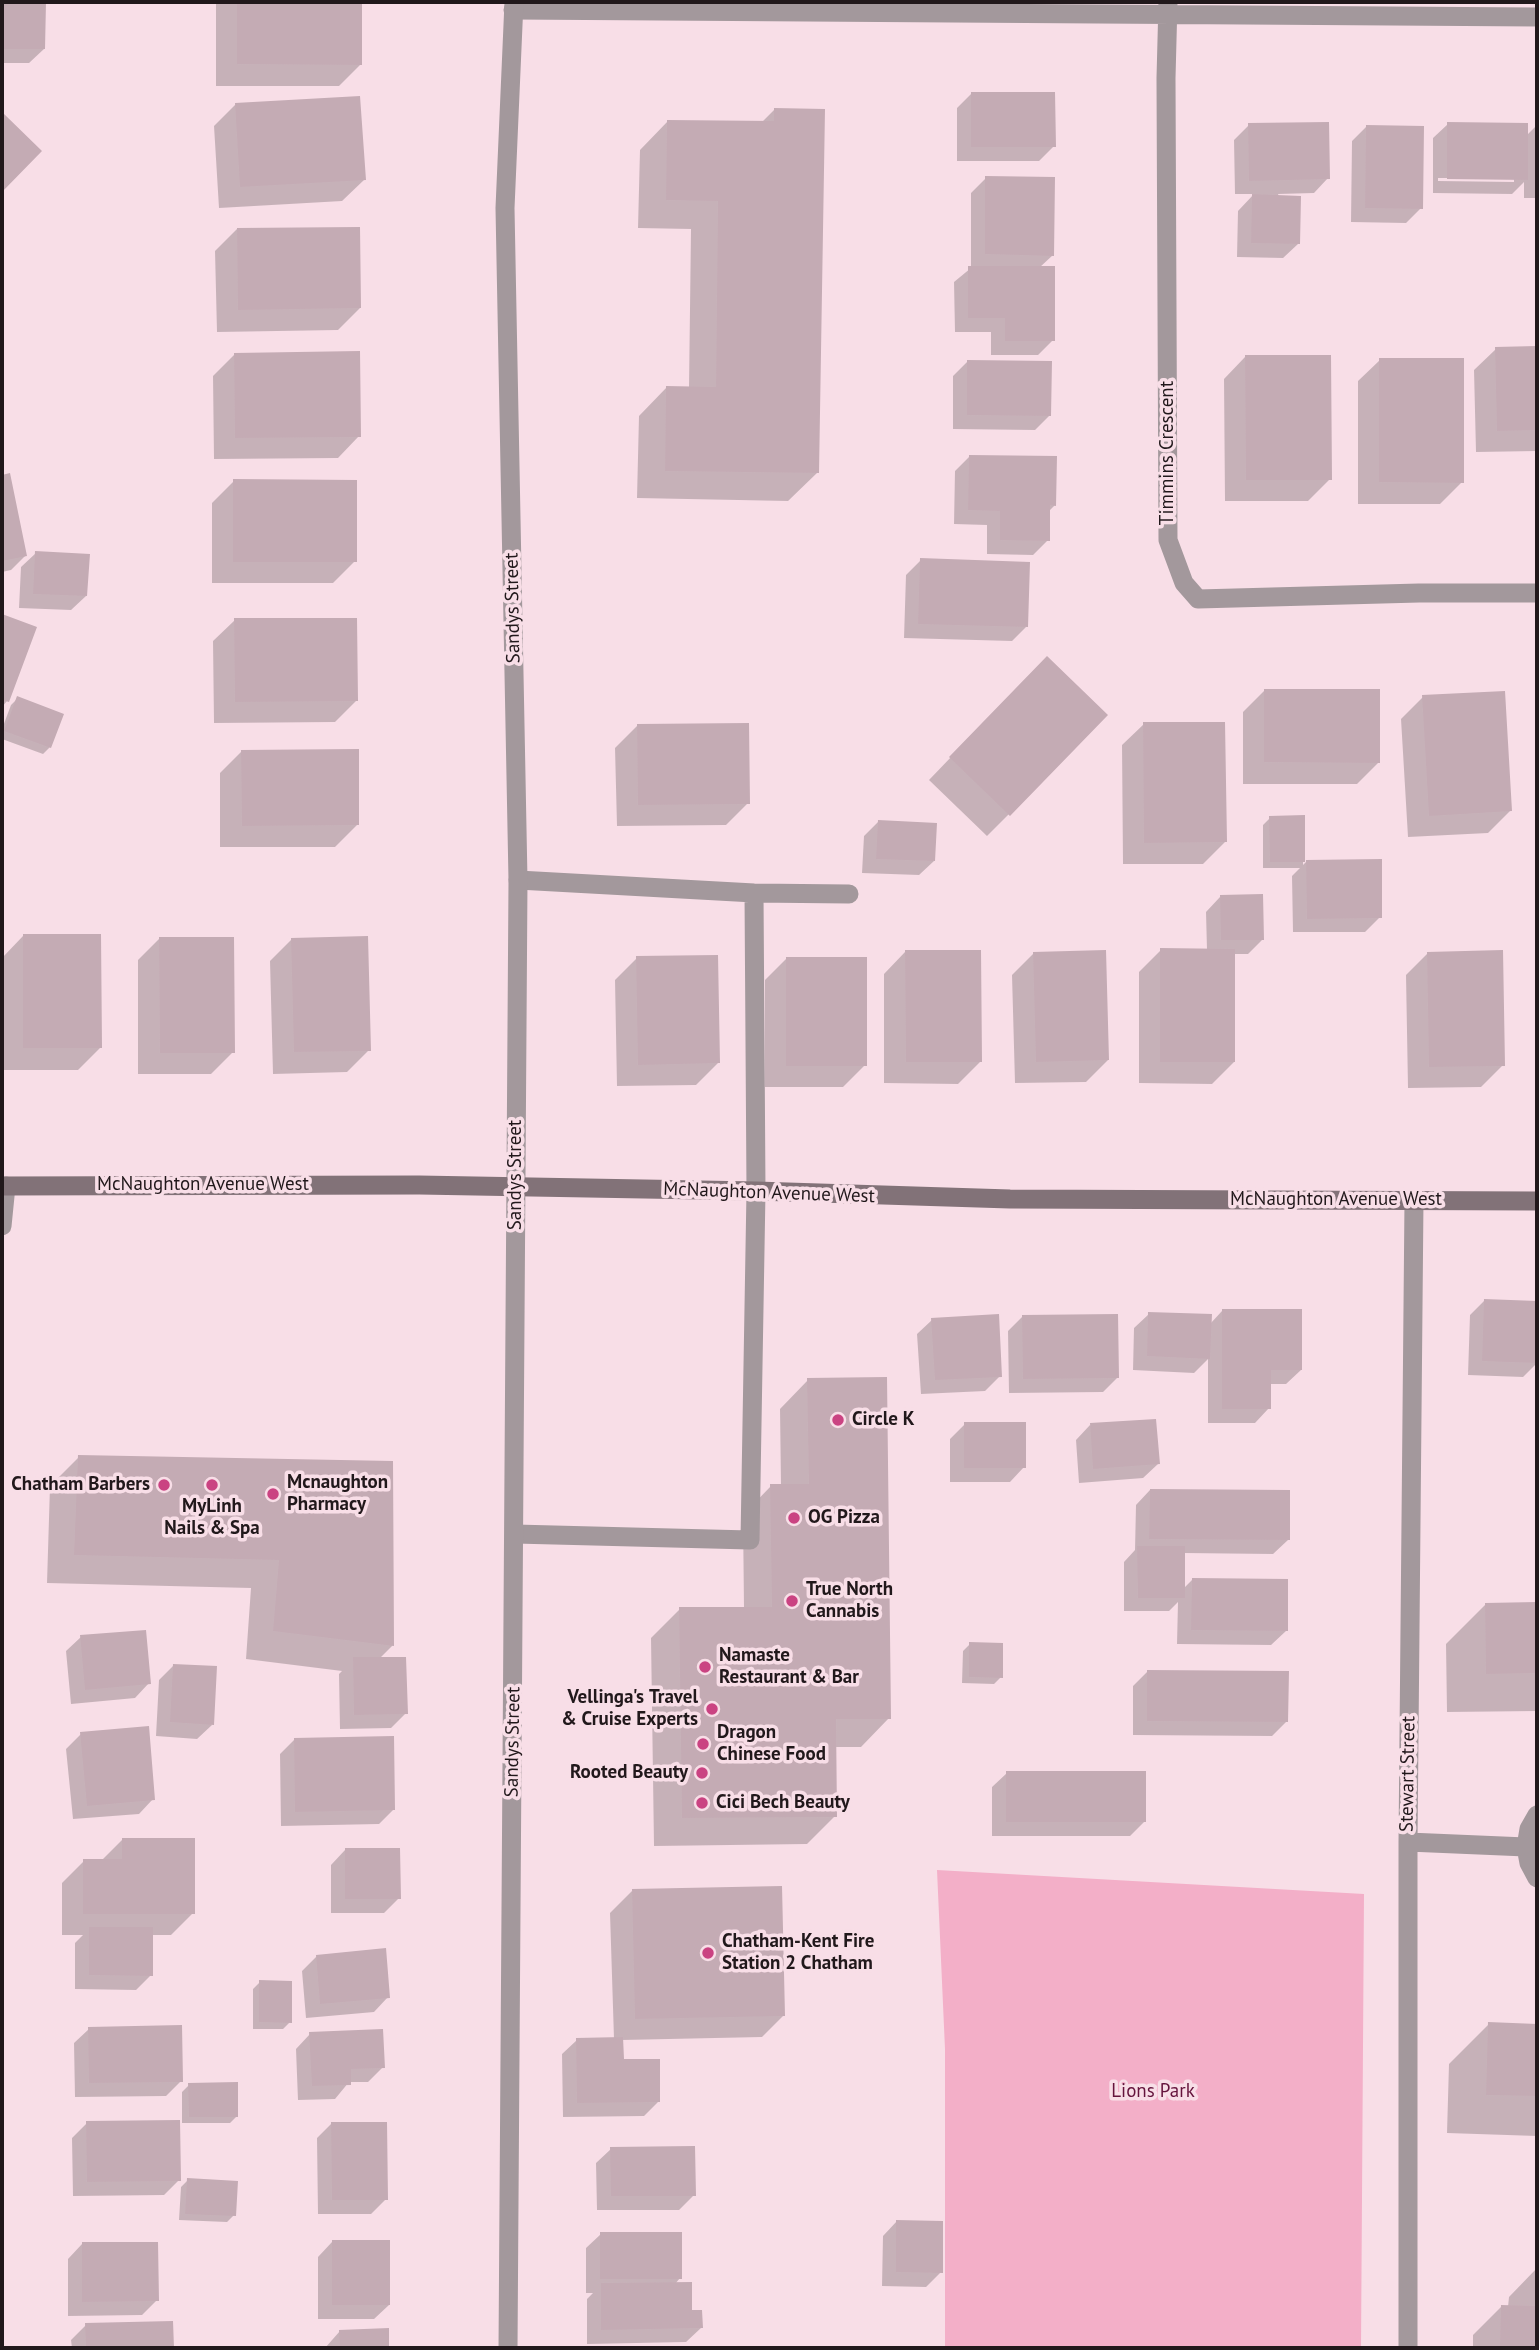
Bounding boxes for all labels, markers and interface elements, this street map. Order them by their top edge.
street label: Timmins Crescent [1157,381,1179,525]
street label: Sandys Street [501,553,525,663]
street label: Sandys Street [505,1120,527,1230]
street label: McNaughton Avenue West [97,1174,309,1196]
street label: McNaughton Avenue West [663,1178,875,1208]
street label: McNaughton Avenue West [1230,1189,1442,1211]
place label: Circle K [852,1409,914,1431]
marker: Circle K [830,1412,846,1428]
place label: Mcnaughton Pharmacy [287,1472,388,1516]
place label: Chatham Barbers [11,1474,150,1496]
marker: Chatham Barbers [156,1477,172,1493]
marker: MyLinh Nails & Spa [204,1477,220,1493]
marker: Mcnaughton Pharmacy [265,1486,281,1502]
place label: MyLinh Nails & Spa [164,1496,260,1540]
place label: OG Pizza [808,1507,880,1529]
marker: OG Pizza [786,1510,802,1526]
place label: True North Cannabis [806,1579,893,1623]
marker: True North Cannabis [784,1593,800,1609]
place label: Namaste Restaurant & Bar [719,1645,859,1689]
marker: Namaste Restaurant & Bar [697,1659,713,1675]
street label: Sandys Street [501,1687,525,1797]
place label: Vellinga's Travel & Cruise Experts [561,1687,698,1731]
marker: Vellinga's Travel & Cruise Experts [704,1701,720,1717]
street label: Stewart Street [1396,1716,1420,1832]
place label: Dragon Chinese Food [717,1722,826,1766]
marker: Dragon Chinese Food [695,1736,711,1752]
place label: Rooted Beauty [570,1762,688,1784]
marker: Rooted Beauty [694,1765,710,1781]
place label: Cici Bech Beauty [716,1792,850,1814]
marker: Cici Bech Beauty [694,1795,710,1811]
place label: Chatham-Kent Fire Station 2 Chatham [722,1931,874,1975]
marker: Chatham-Kent Fire Station 2 Chatham [700,1945,716,1961]
park label: Lions Park [1111,2081,1195,2103]

